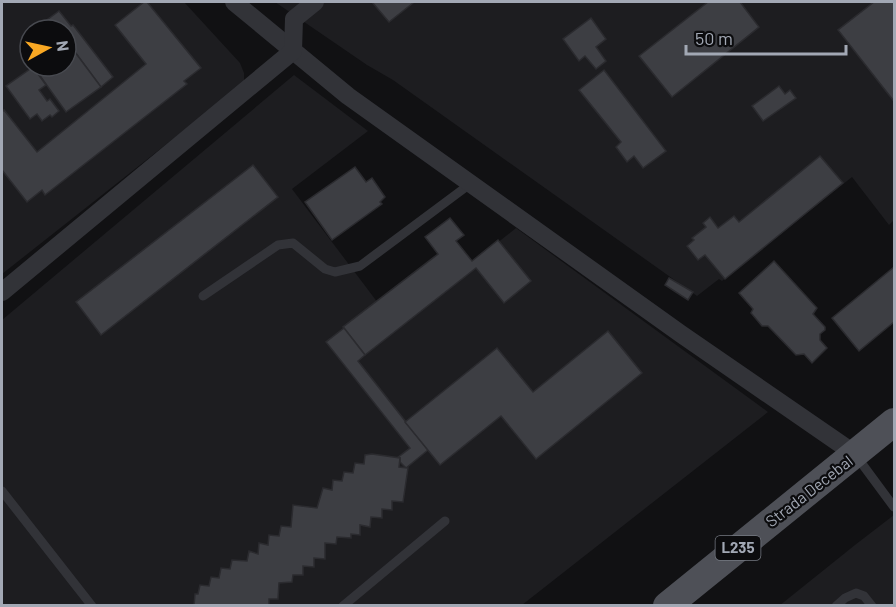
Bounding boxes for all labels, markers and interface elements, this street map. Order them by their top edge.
north arrow [18,18,78,78]
scale bar [686,18,846,56]
text: 50 m [695,27,733,49]
text: N [53,39,73,52]
street label: Strada Decebal [761,451,856,530]
road number: L235 [716,536,760,560]

